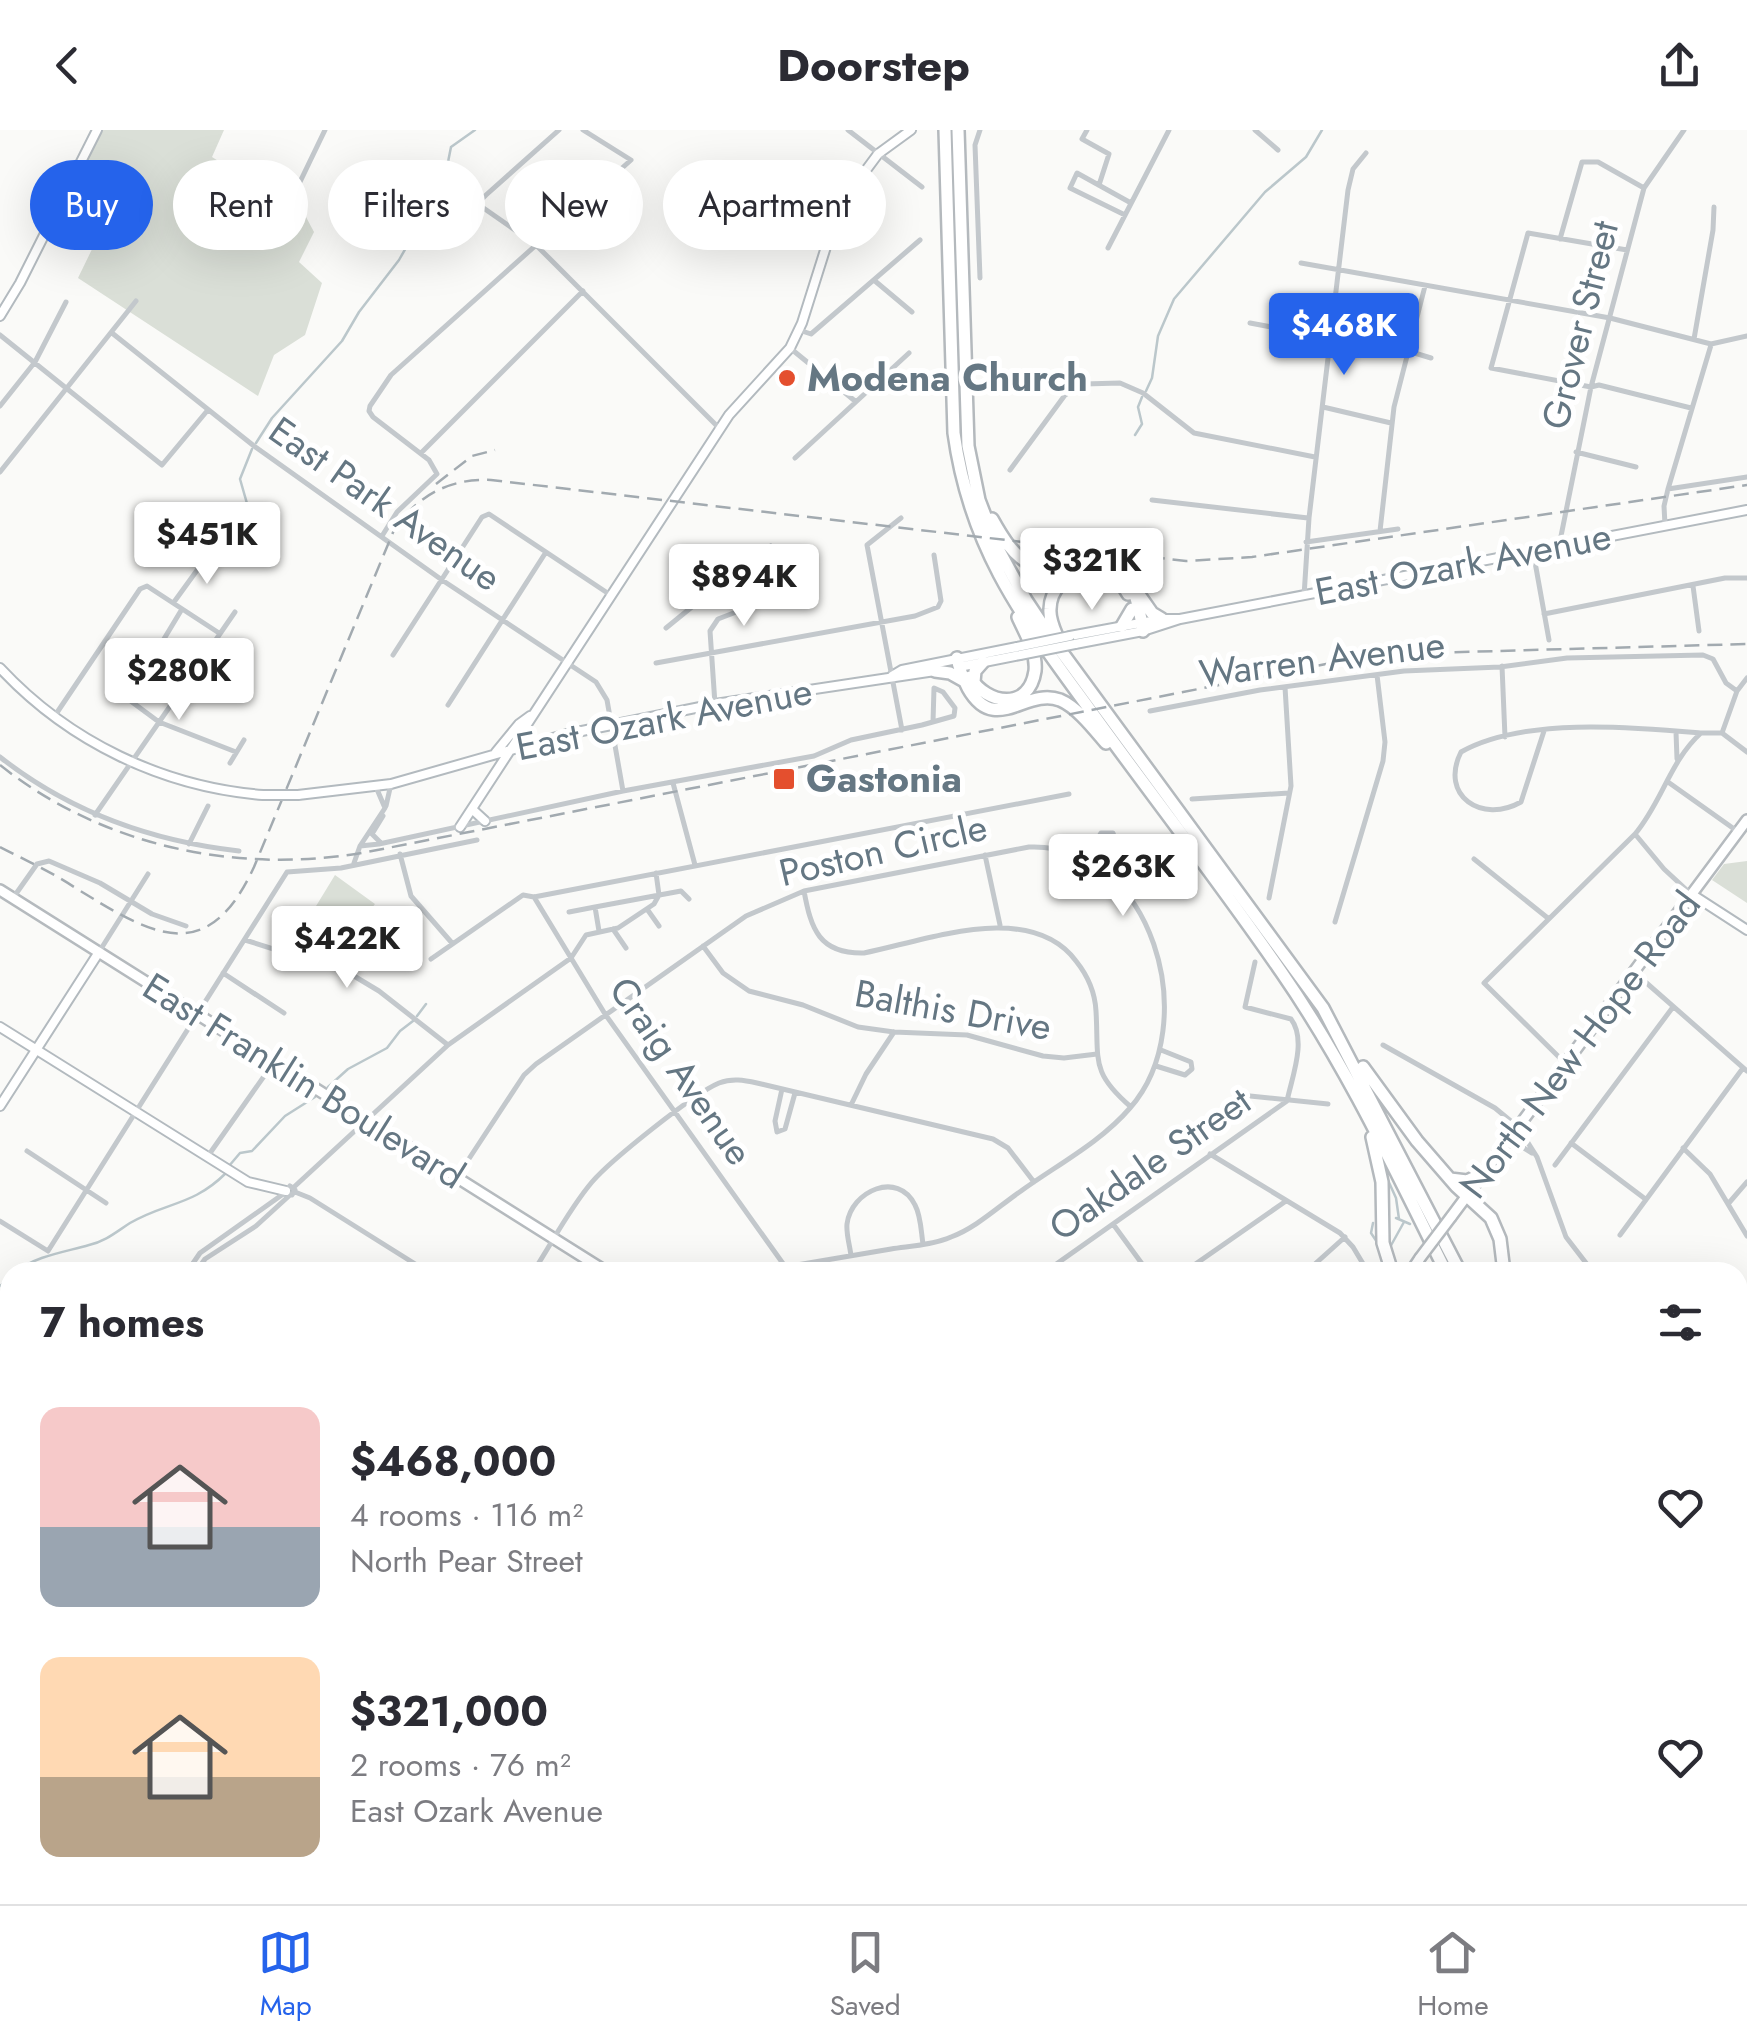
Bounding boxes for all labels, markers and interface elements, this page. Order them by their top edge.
text: Doorstep [777,33,970,98]
icon: back [40,38,95,93]
icon: share [1652,38,1707,93]
chip: Buy [30,160,153,250]
chip: Rent [173,160,308,250]
chip: Filters [328,160,485,250]
chip: New [505,160,643,250]
chip: Apartment [663,160,886,250]
street label: Grover Street [1527,215,1632,435]
pin: $468K [1274,293,1414,378]
text: $468K [1291,302,1397,348]
place label: Modena Church [807,350,1088,405]
marker: Modena Church [776,367,798,389]
street label: East Park Avenue [258,403,513,604]
pin: $451K [137,502,277,587]
street label: East Ozark Avenue [1310,508,1616,619]
text: $451K [156,511,258,557]
pin: $321K [1022,528,1162,613]
text: $321K [1042,537,1142,583]
pin: $894K [674,544,814,629]
text: $894K [691,553,797,599]
street label: Warren Avenue [1196,616,1448,701]
pin: $280K [109,638,249,723]
text: $280K [127,647,231,693]
street label: East Ozark Avenue [511,663,817,774]
place label: Gastonia [806,751,962,806]
marker: Gastonia [771,766,797,792]
street label: Poston Circle [774,799,992,900]
pin: $263K [1053,834,1193,919]
text: $263K [1071,843,1175,889]
street label: North New Hope Road [1446,880,1713,1210]
pin: $422K [277,906,417,991]
text: $422K [294,915,400,961]
street label: East Franklin Boulevard [133,959,476,1202]
street label: Craig Avenue [596,965,767,1176]
street label: Balthis Drive [851,965,1056,1054]
street label: Oakdale Street [1038,1074,1262,1254]
text: 7 homes [40,1292,204,1353]
icon: filters [1653,1295,1708,1350]
text: $468,000 [350,1431,556,1492]
icon: home [120,1447,240,1567]
icon: heart [1653,1480,1708,1535]
text: 4 rooms · 116 m² [350,1492,583,1538]
text: North Pear Street [350,1538,583,1584]
text: $321,000 [350,1681,548,1742]
icon: home [120,1697,240,1817]
icon: heart [1653,1730,1708,1785]
text: 2 rooms · 76 m² [350,1742,571,1788]
text: East Ozark Avenue [350,1788,603,1834]
tab: Map [258,1925,313,2026]
tab: Saved [830,1925,901,2026]
tab: Home [1417,1925,1489,2026]

